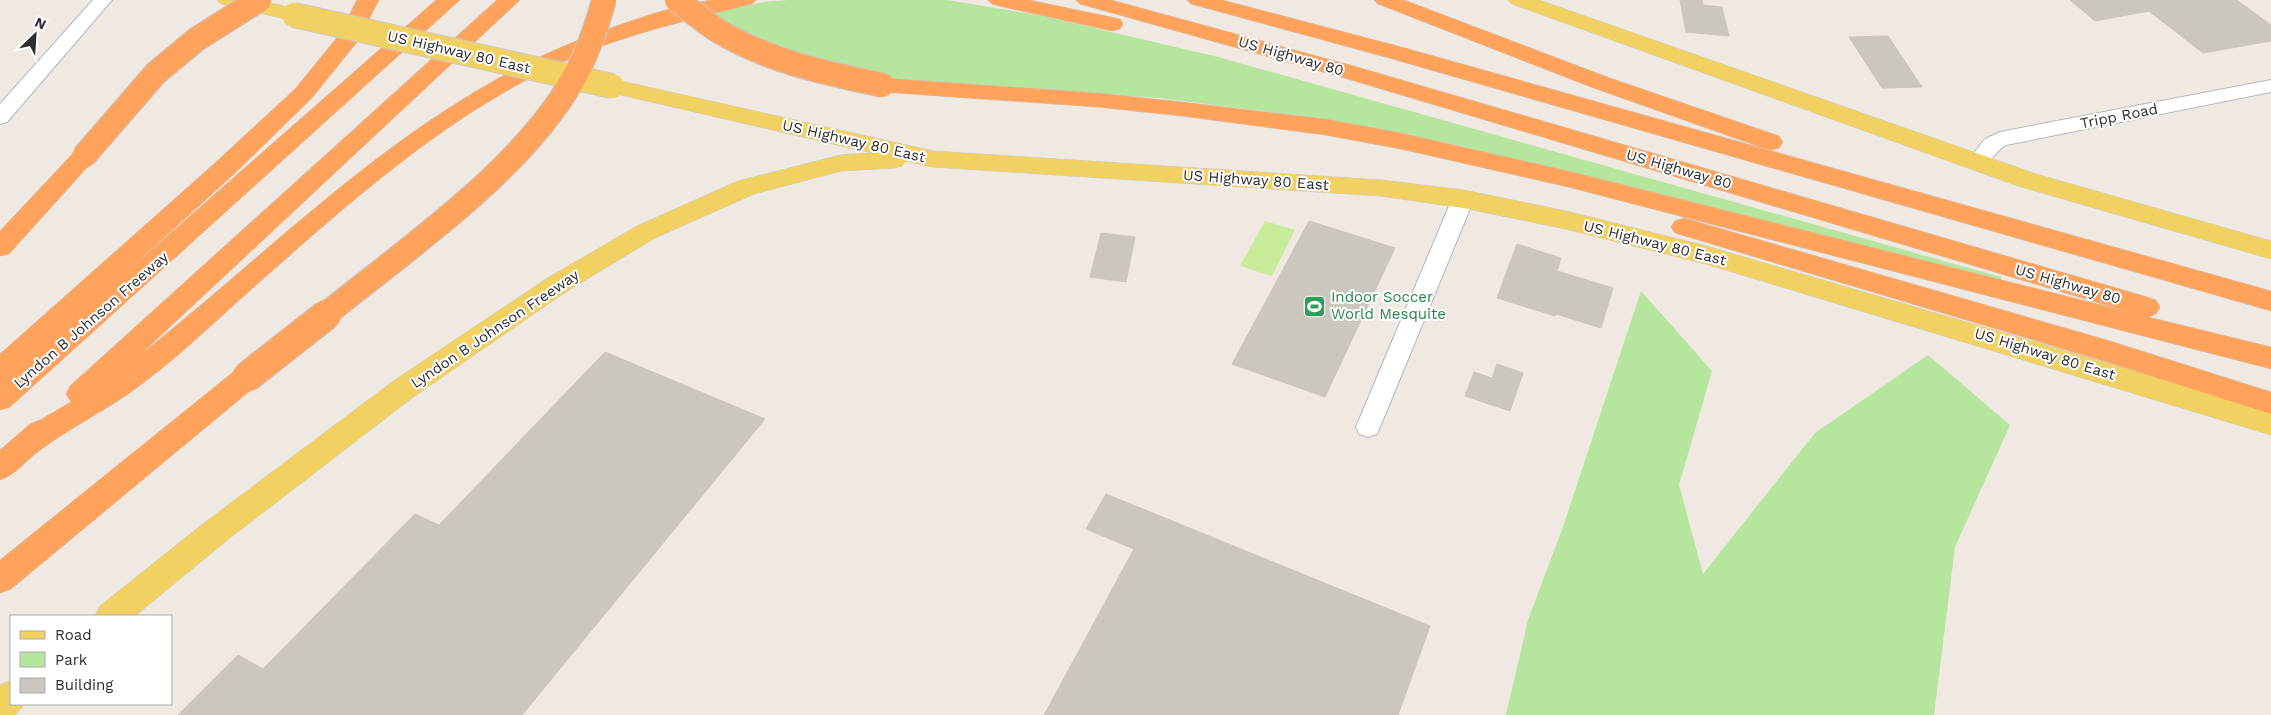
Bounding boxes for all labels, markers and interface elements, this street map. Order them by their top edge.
north arrow [10,10,60,60]
text: N [32,14,49,33]
street label: US Highway 80 East [386,27,533,77]
street label: US Highway 80 [1236,32,1346,80]
street label: Tripp Road [2079,100,2159,132]
street label: US Highway 80 East [781,116,928,166]
street label: US Highway 80 [1624,145,1734,193]
street label: US Highway 80 East [1182,166,1330,194]
street label: US Highway 80 East [1582,217,1729,270]
street label: Lyndon B Johnson Freeway [10,248,172,392]
street label: US Highway 80 [2013,260,2123,308]
street label: Lyndon B Johnson Freeway [407,266,583,392]
place label: Indoor Soccer World Mesquite [1331,288,1446,323]
sports icon: Indoor Soccer World Mesquite [1303,294,1327,318]
street label: US Highway 80 East [1972,324,2118,384]
legend [10,615,172,705]
text: Road [55,626,92,644]
text: Park [55,651,88,669]
text: Building [55,676,113,694]

